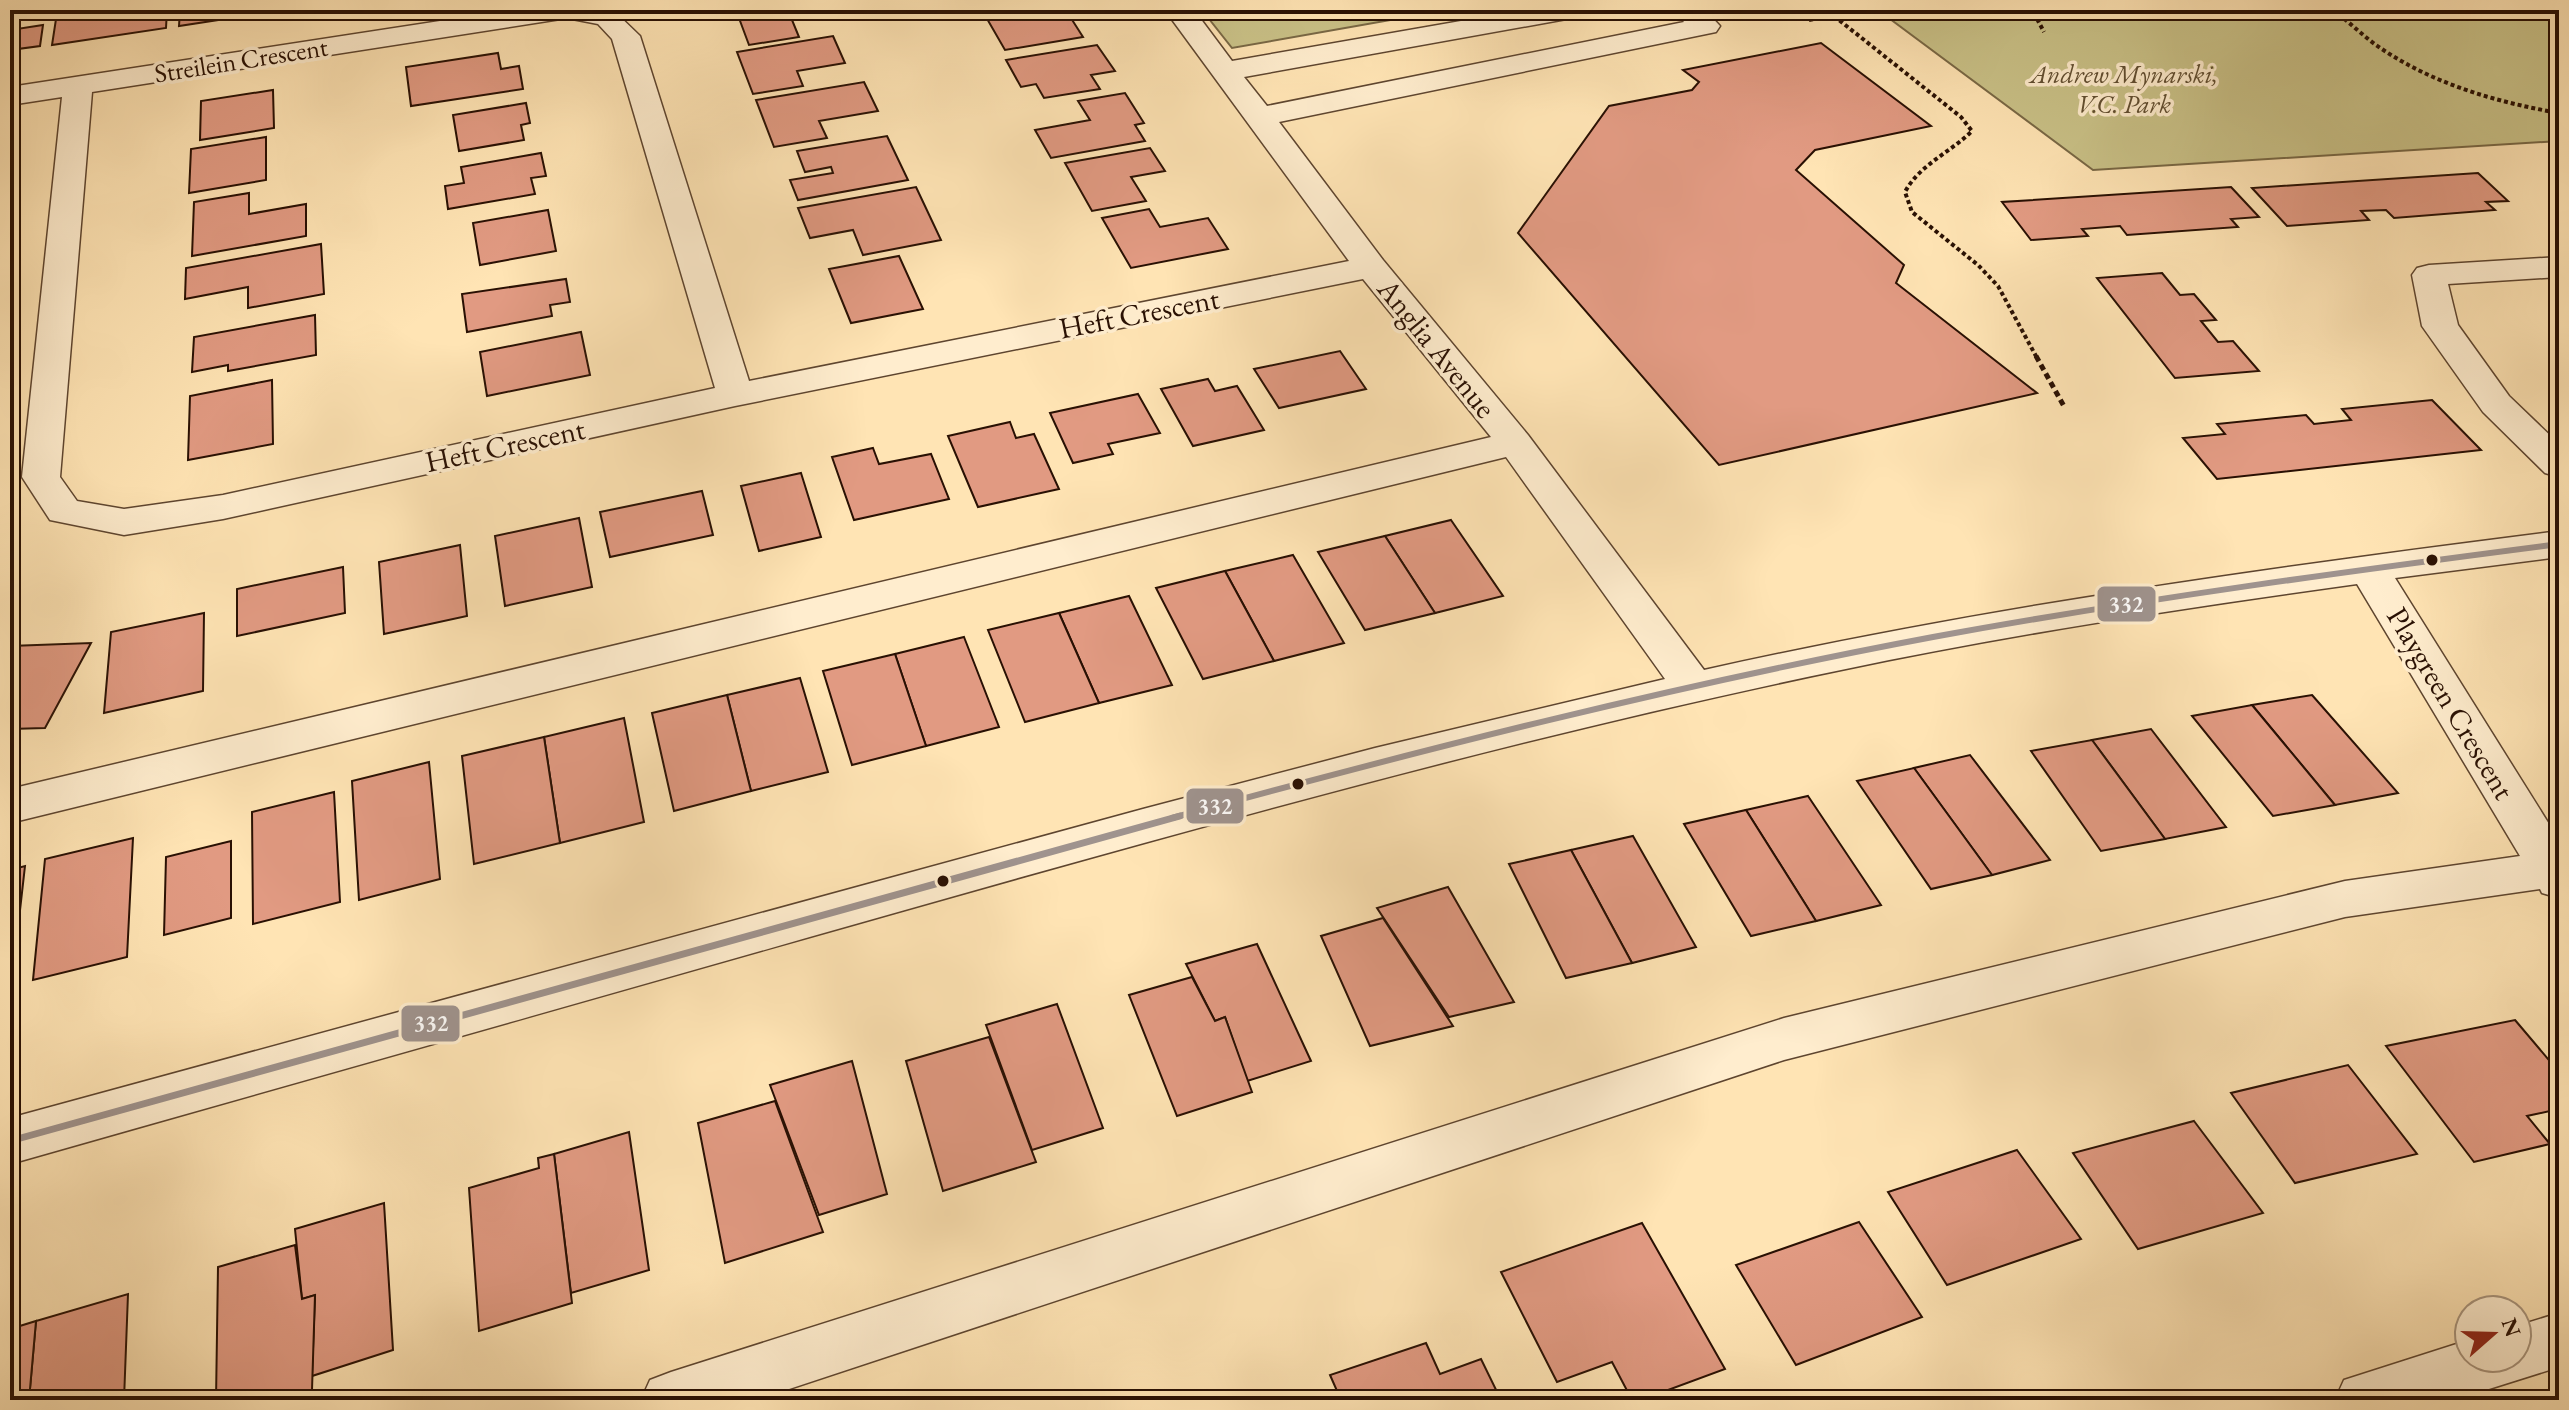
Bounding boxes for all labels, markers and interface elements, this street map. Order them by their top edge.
street label: Streilein Crescent [152,30,330,90]
park label: Andrew Mynarski, V.C. Park [2028,57,2218,121]
street label: Anglia Avenue [1368,270,1505,426]
street label: Heft Crescent [1056,278,1223,348]
street label: Heft Crescent [422,409,589,481]
unlabelled marker [2424,552,2440,568]
line badge: 332 [2096,585,2157,623]
text: 332 [2109,590,2144,619]
street label: Playgreen Crescent [2378,600,2524,807]
unlabelled marker [1290,776,1306,792]
line badge: 332 [1185,787,1245,825]
text: 332 [1198,792,1233,821]
unlabelled marker [935,873,951,889]
line badge: 332 [400,1004,461,1043]
text: 332 [414,1009,449,1038]
north arrow [2453,1294,2533,1374]
text: N [2495,1314,2528,1341]

